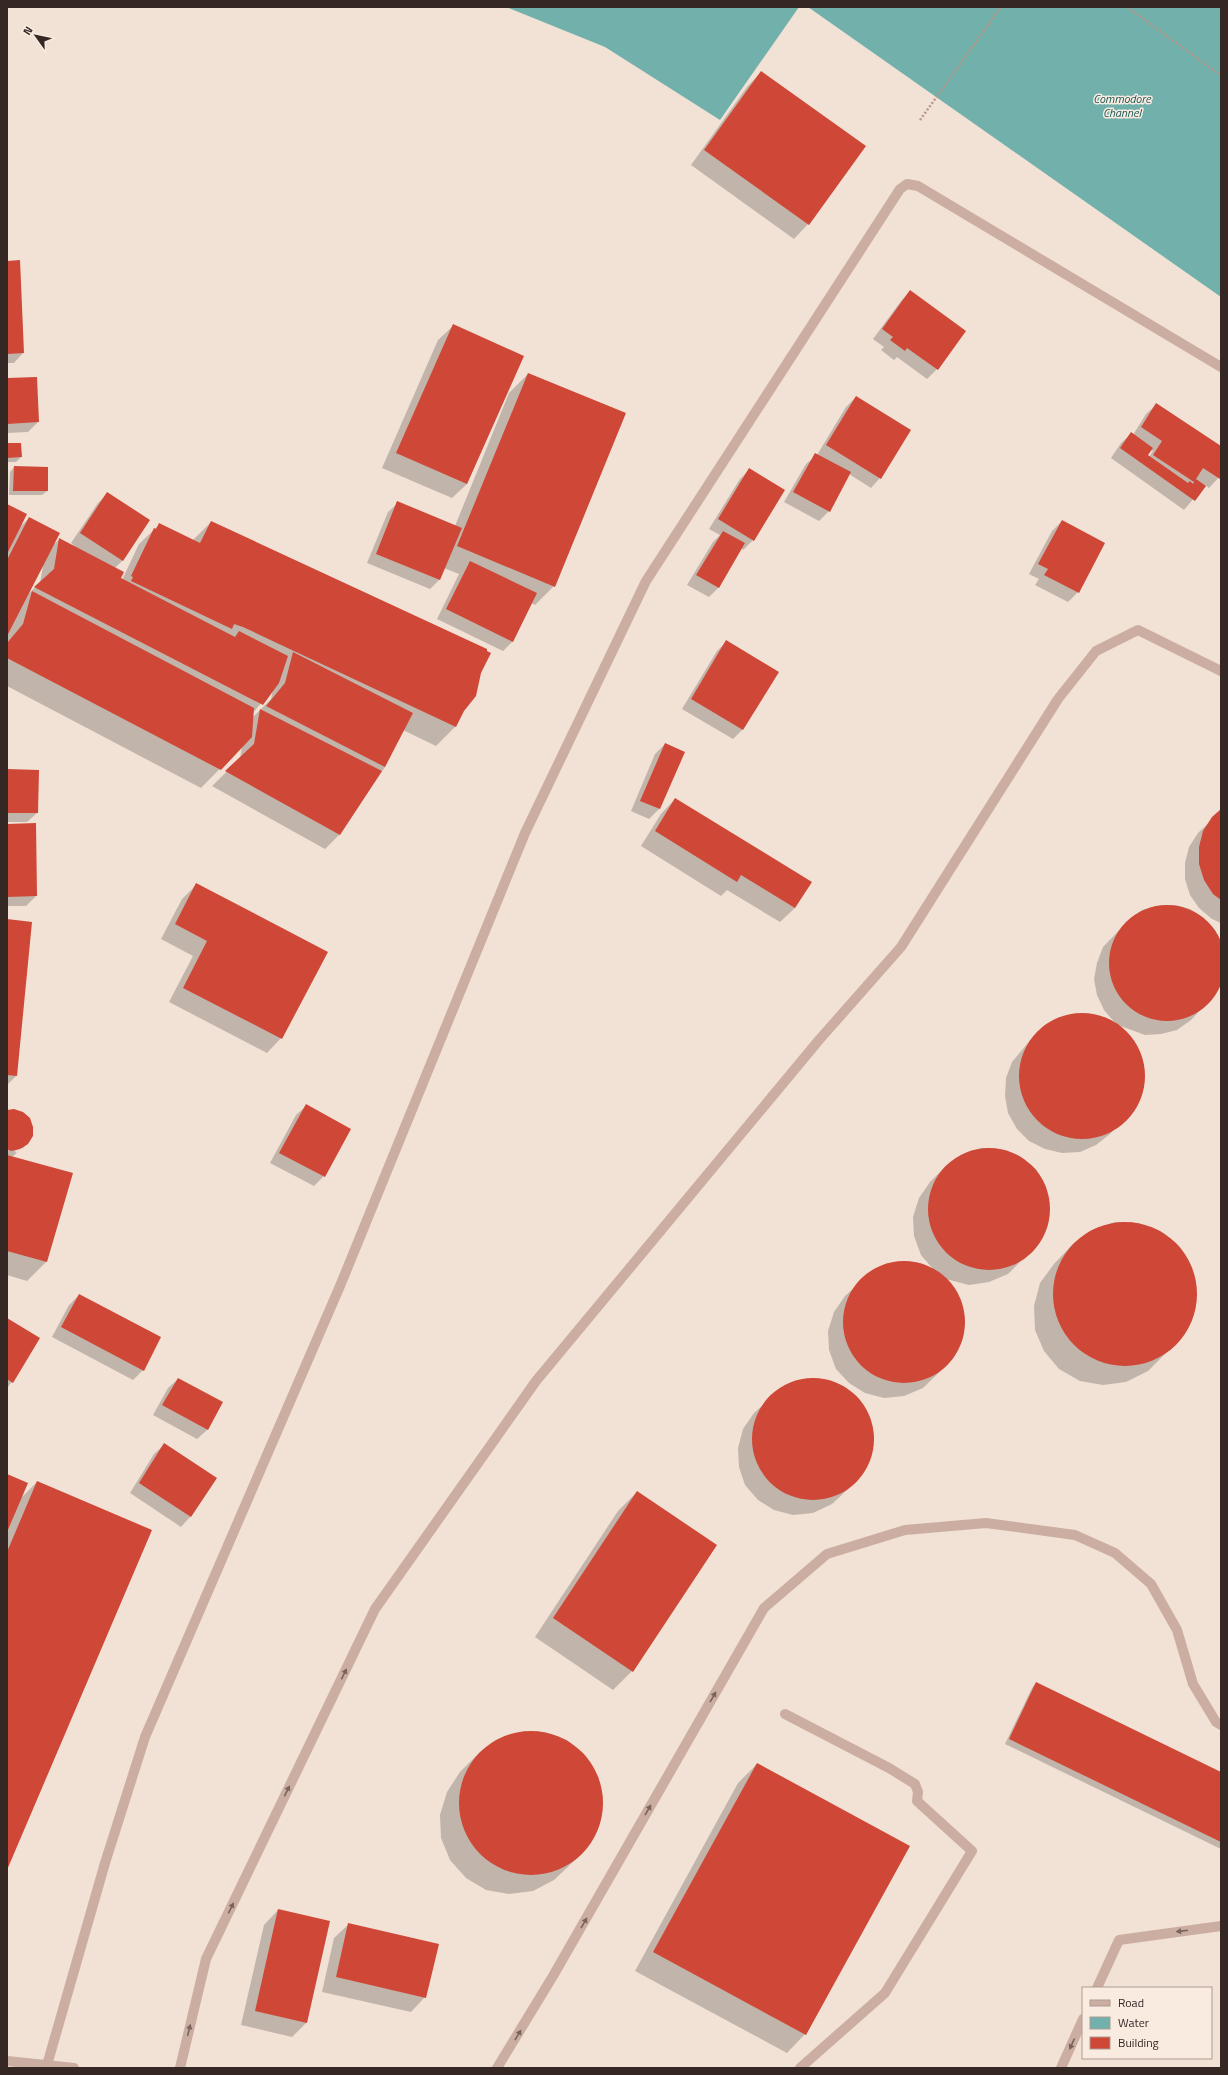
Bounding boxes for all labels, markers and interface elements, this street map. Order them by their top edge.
north arrow [16,16,56,56]
text: N [19,23,36,38]
water label: Commodore Channel [1093,89,1152,122]
one-way arrow [341,1668,347,1679]
one-way arrow [710,1691,717,1703]
one-way arrow [284,1785,290,1796]
one-way arrow [645,1804,652,1816]
one-way arrow [228,1902,234,1913]
one-way arrow [580,1917,587,1929]
one-way arrow [1176,1928,1188,1935]
legend [1082,1987,1212,2059]
text: Road [1118,1993,1144,2012]
text: Water [1118,2013,1149,2032]
one-way arrow [186,2024,192,2036]
one-way arrow [514,2029,521,2041]
text: Building [1118,2033,1159,2052]
one-way arrow [1069,2038,1075,2049]

